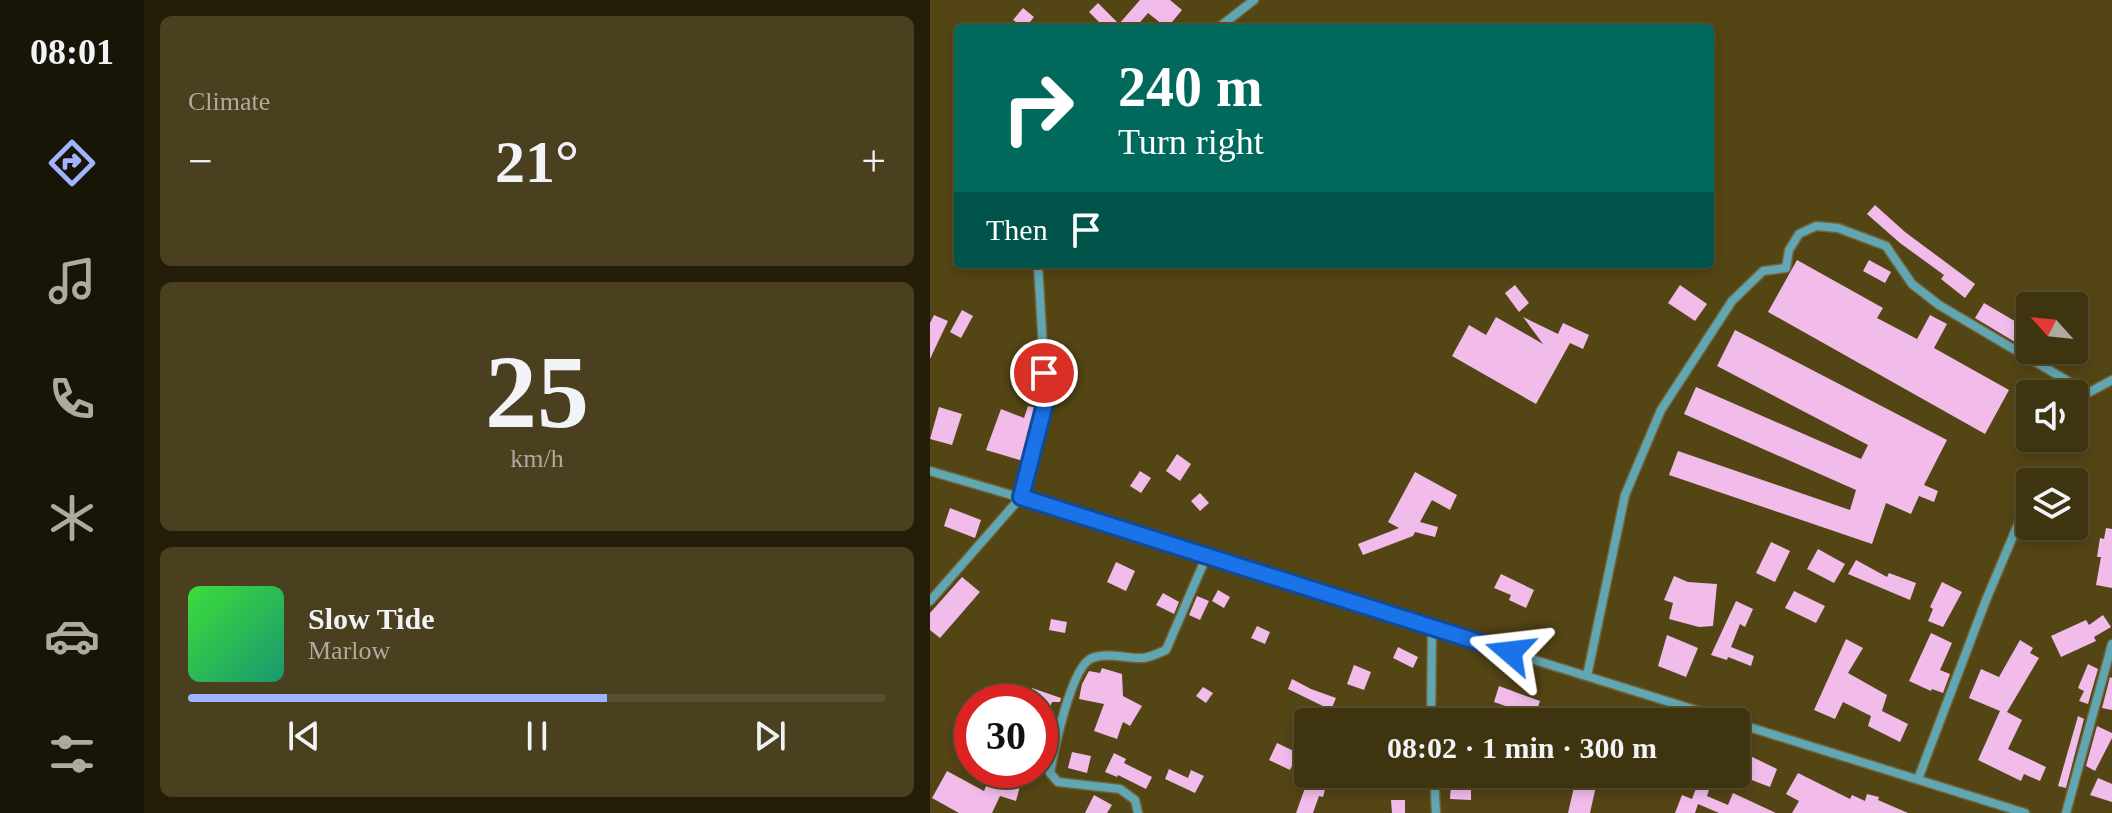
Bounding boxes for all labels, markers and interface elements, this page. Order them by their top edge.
text: 08:01 [30,32,114,72]
icon: right [986,56,1090,160]
text: 240 m [1118,56,1263,118]
text: Climate [188,87,270,116]
text: Turn right [1118,122,1264,162]
text: 21° [495,129,579,195]
icon: directions [44,135,100,191]
text: − [188,137,213,186]
text: + [861,137,886,186]
icon: arrive [1064,208,1108,252]
text: Then [986,213,1048,246]
icon: music [44,253,100,309]
north arrow [2016,292,2088,364]
map controls [2016,292,2088,540]
text: 25 [485,334,589,449]
pin [1010,339,1078,407]
icon: arrive [1022,351,1066,395]
icon: phone [44,371,100,427]
button: sound [2016,380,2088,452]
text: km/h [510,444,564,473]
button: layers [2016,468,2088,540]
icon: climate [44,490,100,546]
text: Slow Tide [308,602,434,635]
icon: car [44,608,100,664]
position arrow [1468,610,1552,694]
text: Marlow [308,636,390,665]
speed limit sign: 30 [954,684,1058,788]
icon: previous [282,714,326,758]
icon: pause [515,714,559,758]
icon: next [748,714,792,758]
icon: filters [44,726,100,782]
text: 08:02 · 1 min · 300 m [1387,731,1657,764]

